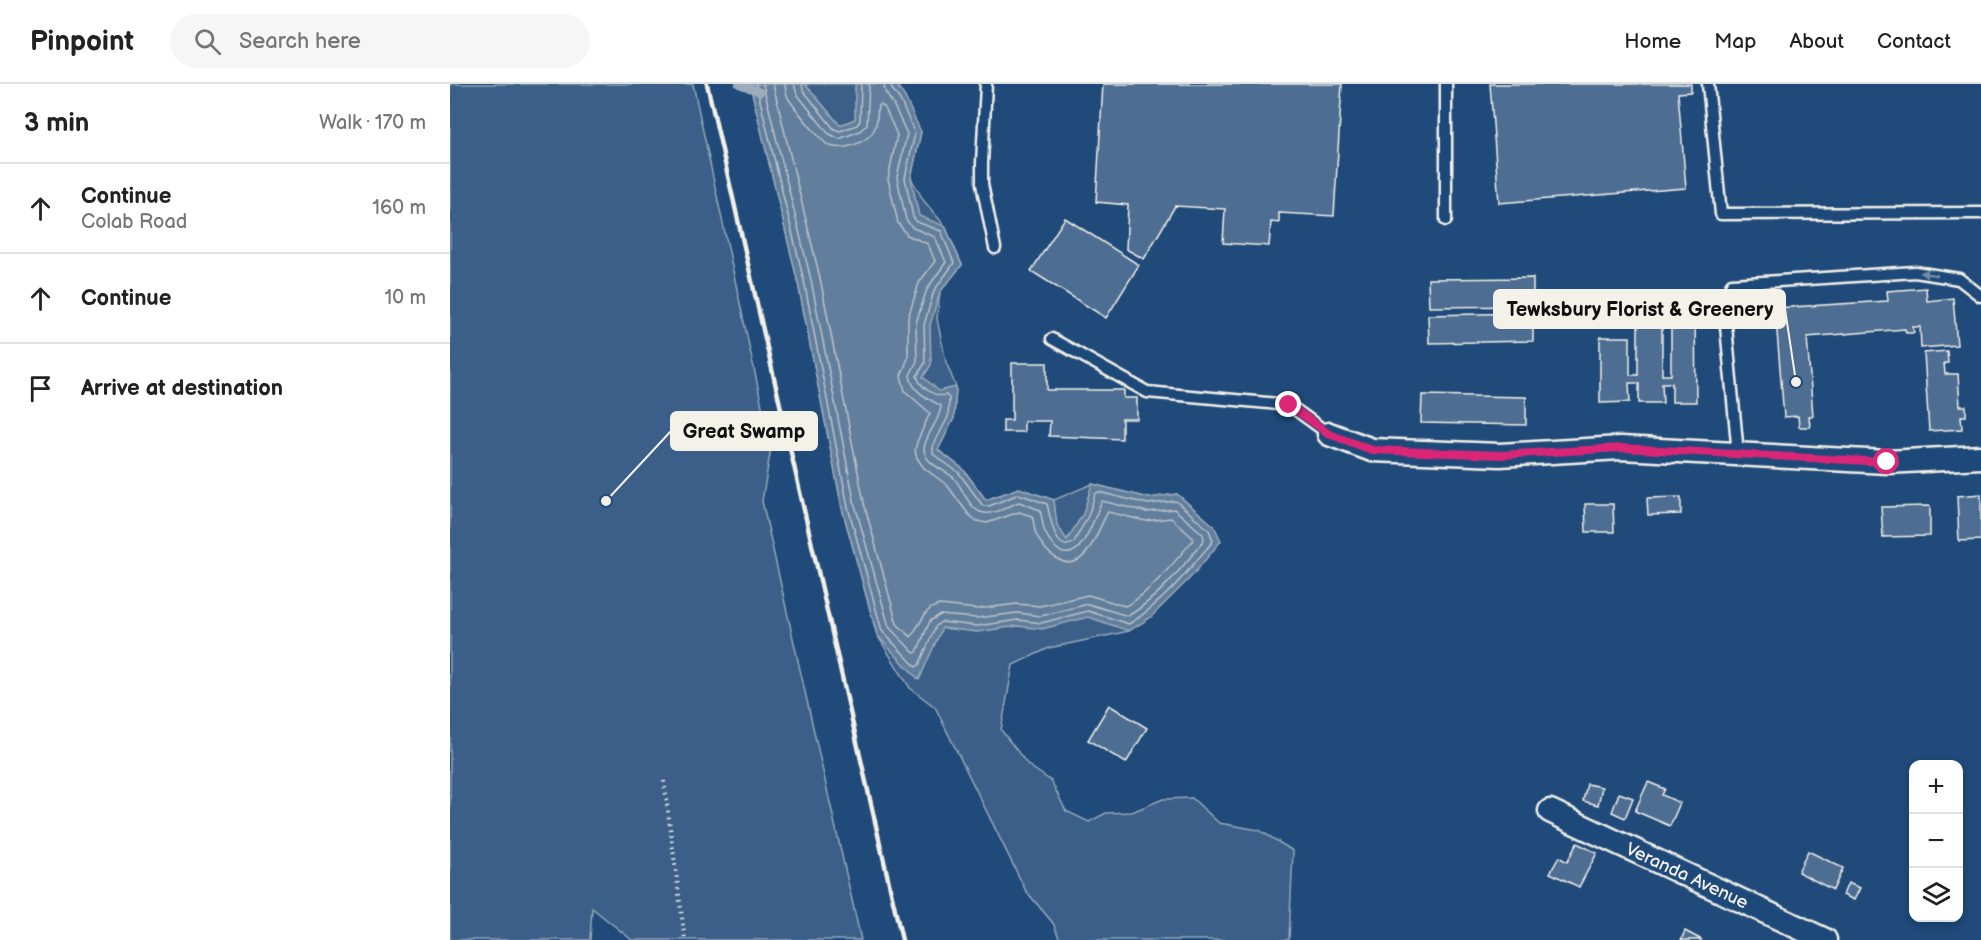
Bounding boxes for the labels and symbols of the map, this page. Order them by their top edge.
one-way arrow [1919,269,1938,278]
callout: Tewksbury Florist & Greenery [1494,290,1785,328]
text: Tewksbury Florist & Greenery [1507,298,1774,322]
route end [1275,391,1301,417]
callout: Great Swamp [671,412,817,450]
text: Great Swamp [683,420,805,444]
route start [1873,448,1899,474]
street label: Veranda Avenue [1622,838,1752,914]

